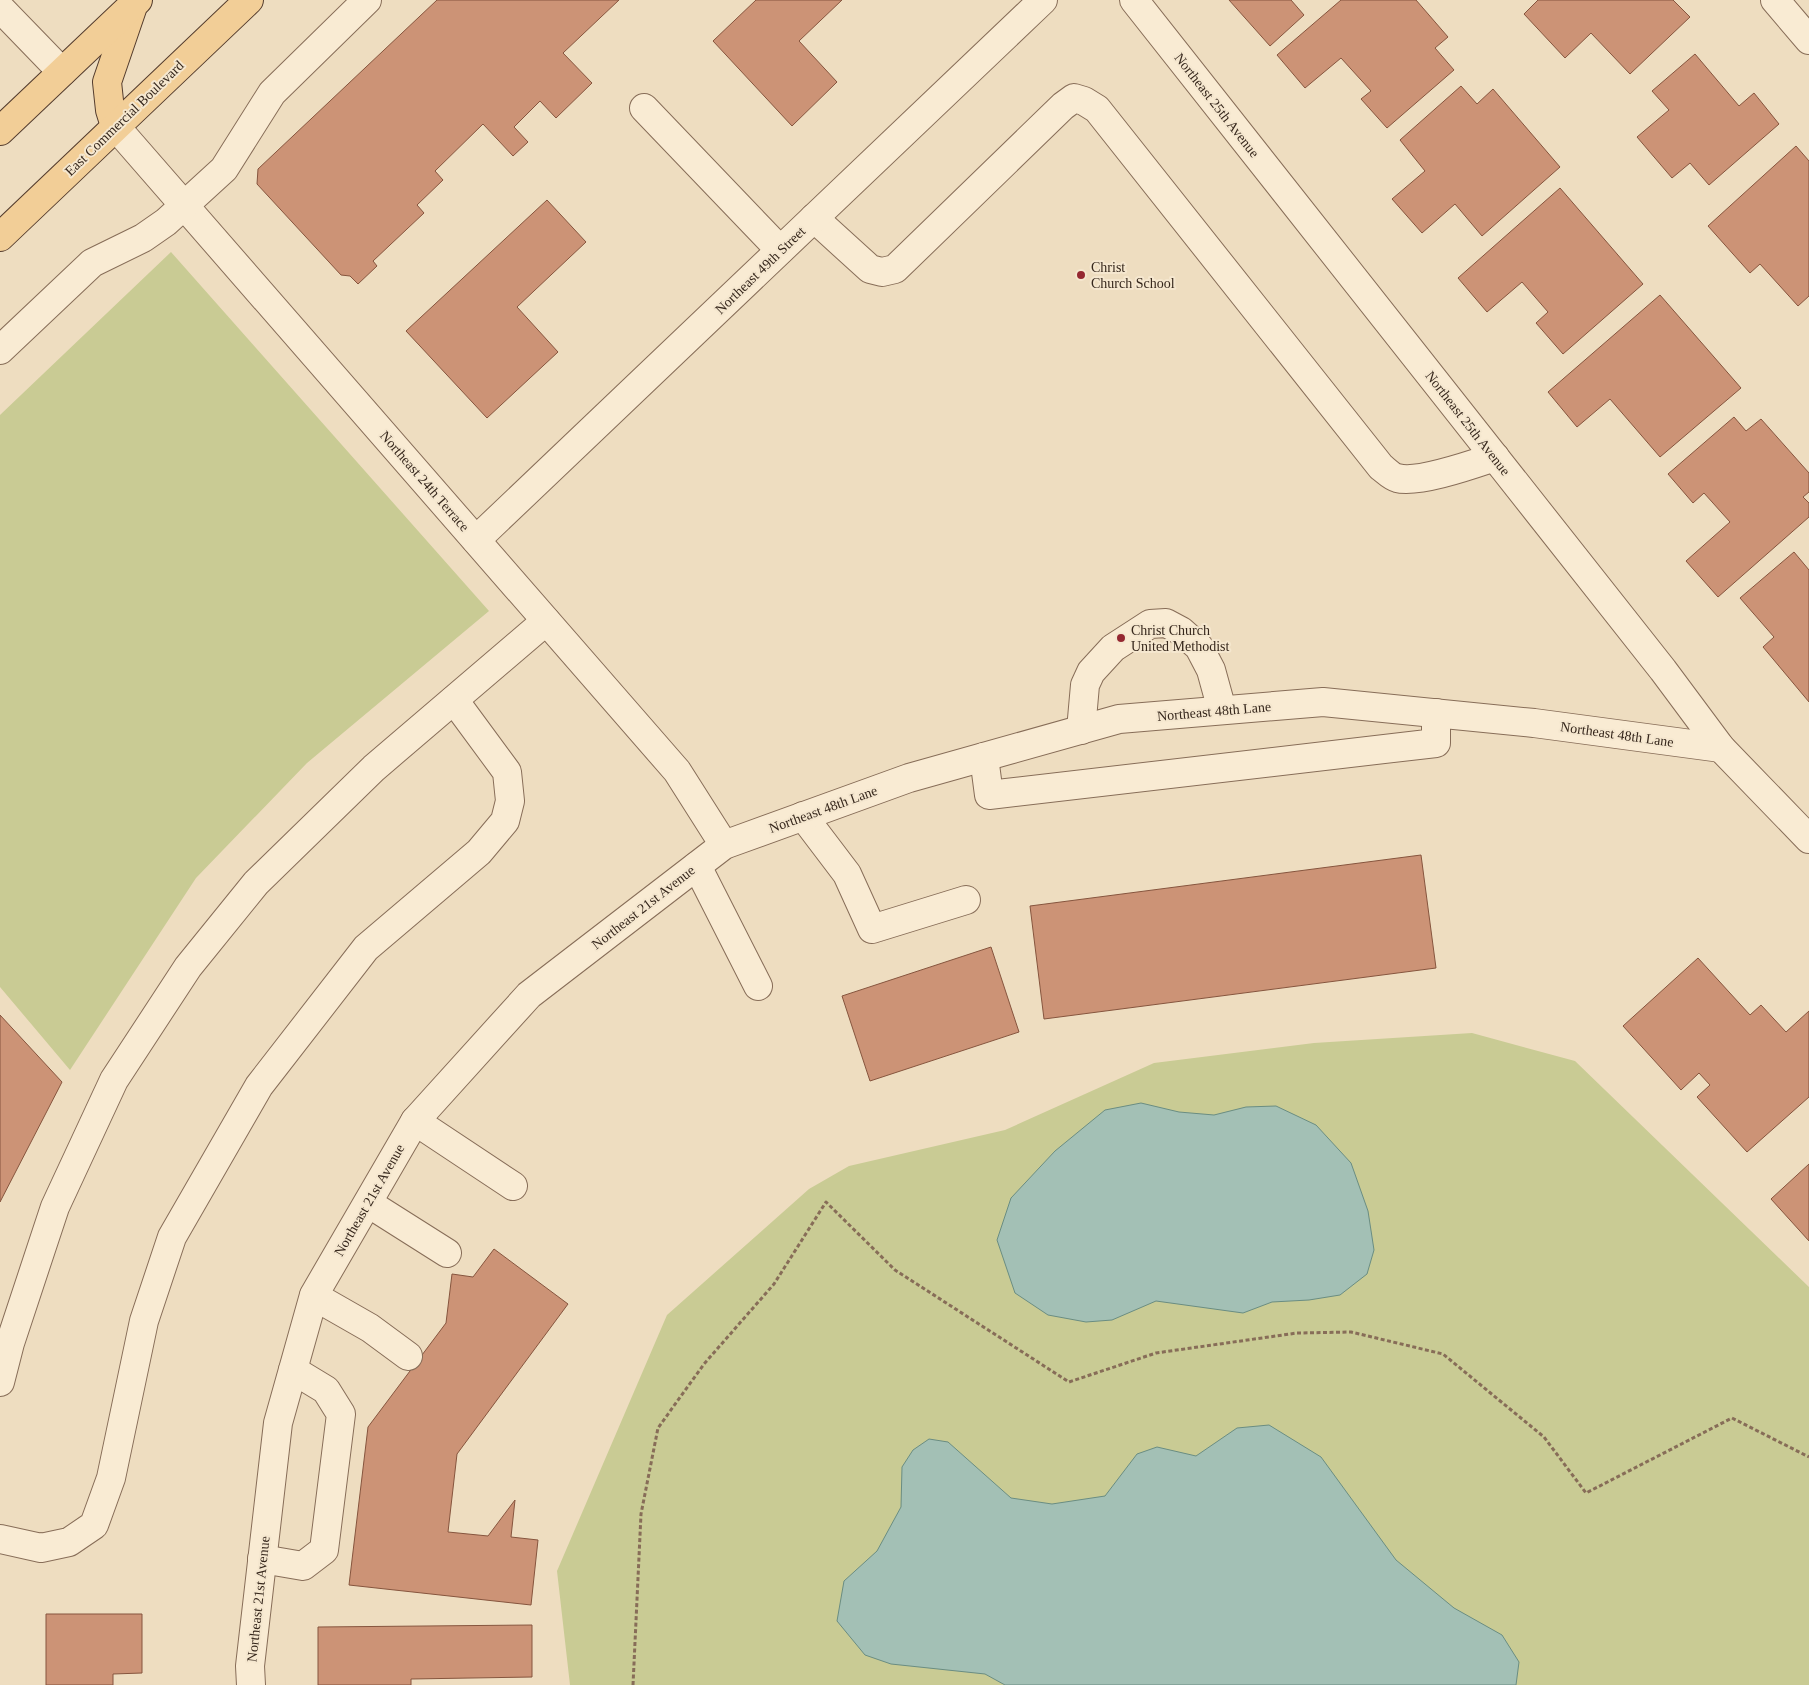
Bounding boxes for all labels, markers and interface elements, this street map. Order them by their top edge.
street label: Northeast 25th Avenue [1171,50,1262,160]
street label: East Commercial Boulevard [62,58,187,179]
street label: Northeast 49th Street [712,224,808,317]
place label: Christ Church School [1091,260,1175,291]
marker: Christ Church School [1075,269,1087,281]
street label: Northeast 25th Avenue [1422,368,1513,478]
street label: Northeast 24th Terrace [377,428,472,534]
place label: Christ Church United Methodist [1131,623,1229,654]
marker: Christ Church United Methodist [1115,632,1127,644]
street label: Northeast 48th Lane [1156,699,1272,724]
street label: Northeast 48th Lane [1559,719,1675,750]
street label: Northeast 48th Lane [767,783,879,836]
street label: Northeast 21st Avenue [589,863,698,952]
street label: Northeast 21st Avenue [331,1142,408,1259]
street label: Northeast 21st Avenue [244,1535,273,1663]

